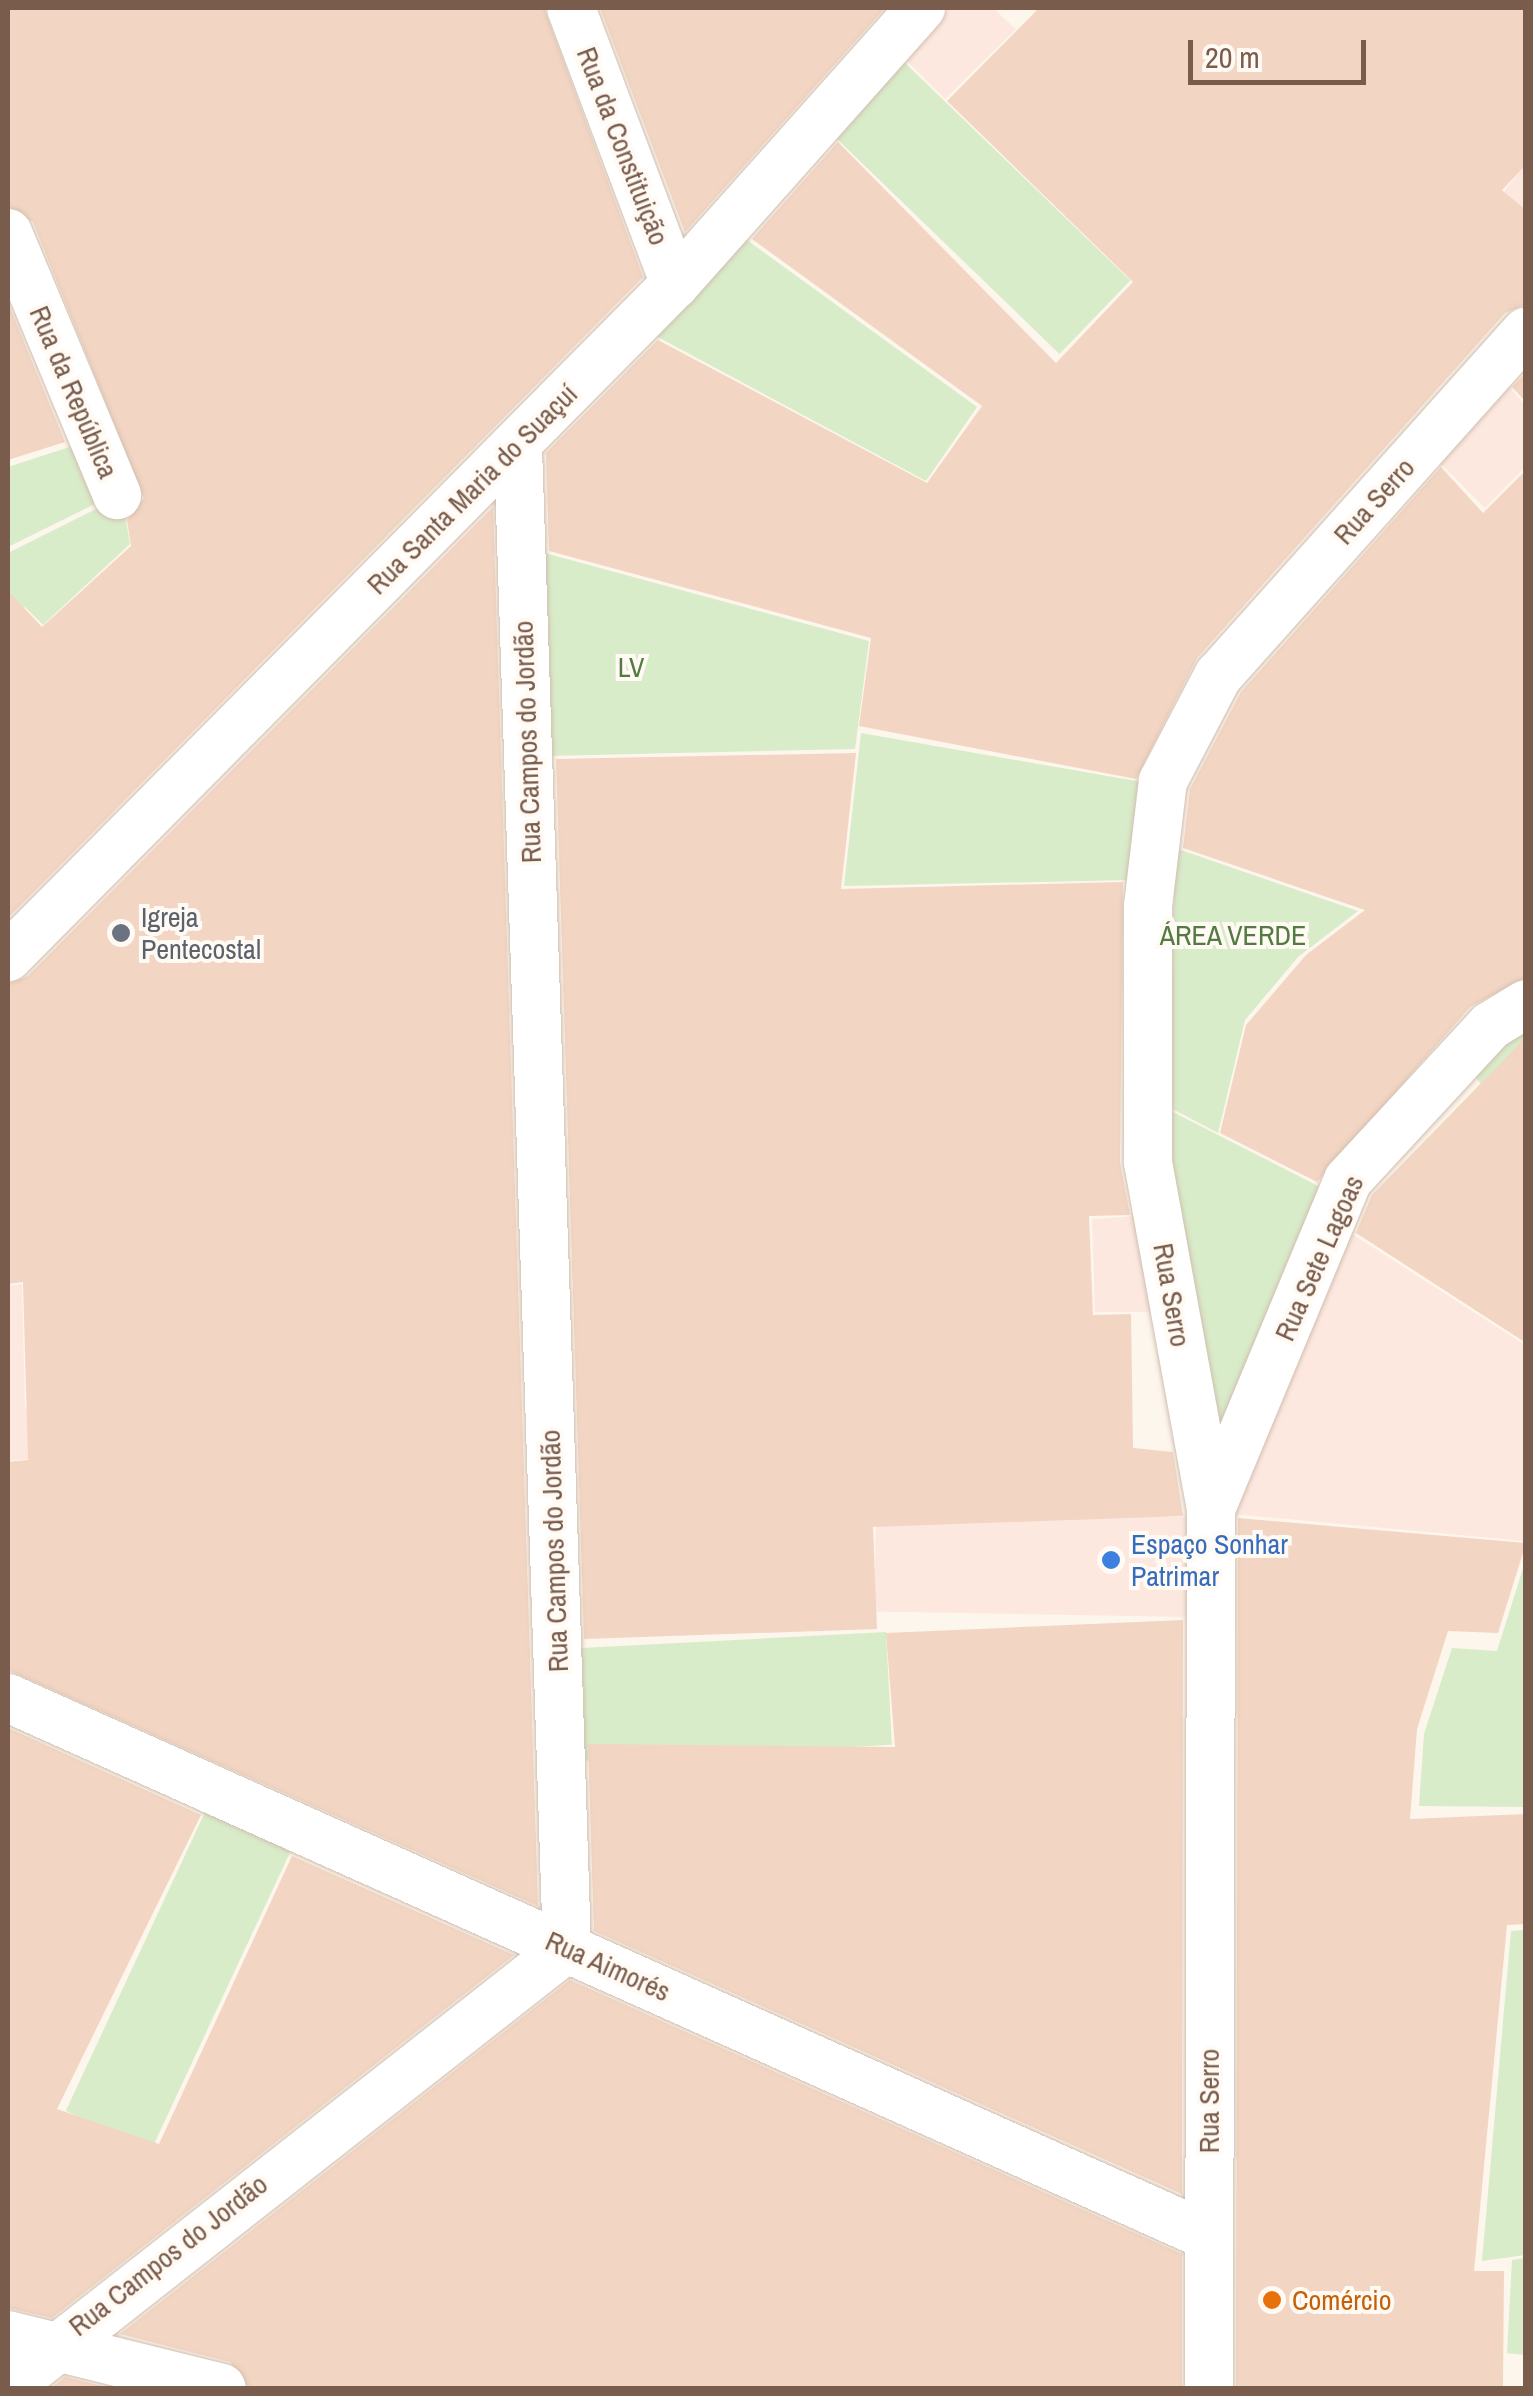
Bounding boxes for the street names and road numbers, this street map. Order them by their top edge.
street label: Rua da Constituição [570,42,676,250]
street label: Rua da República [23,301,125,483]
street label: Rua Santa Maria do Suaçuí [360,377,584,601]
street label: Rua Serro [1327,451,1421,551]
street label: Rua Campos do Jordão [506,620,548,864]
street label: Rua Sete Lagoas [1268,1170,1370,1346]
street label: Rua Serro [1146,1241,1198,1349]
street label: Rua Campos do Jordão [533,1429,575,1673]
street label: Rua Aimorés [540,1923,676,2009]
street label: Rua Serro [1192,2049,1226,2153]
street label: Rua Campos do Jordão [62,2167,274,2343]

